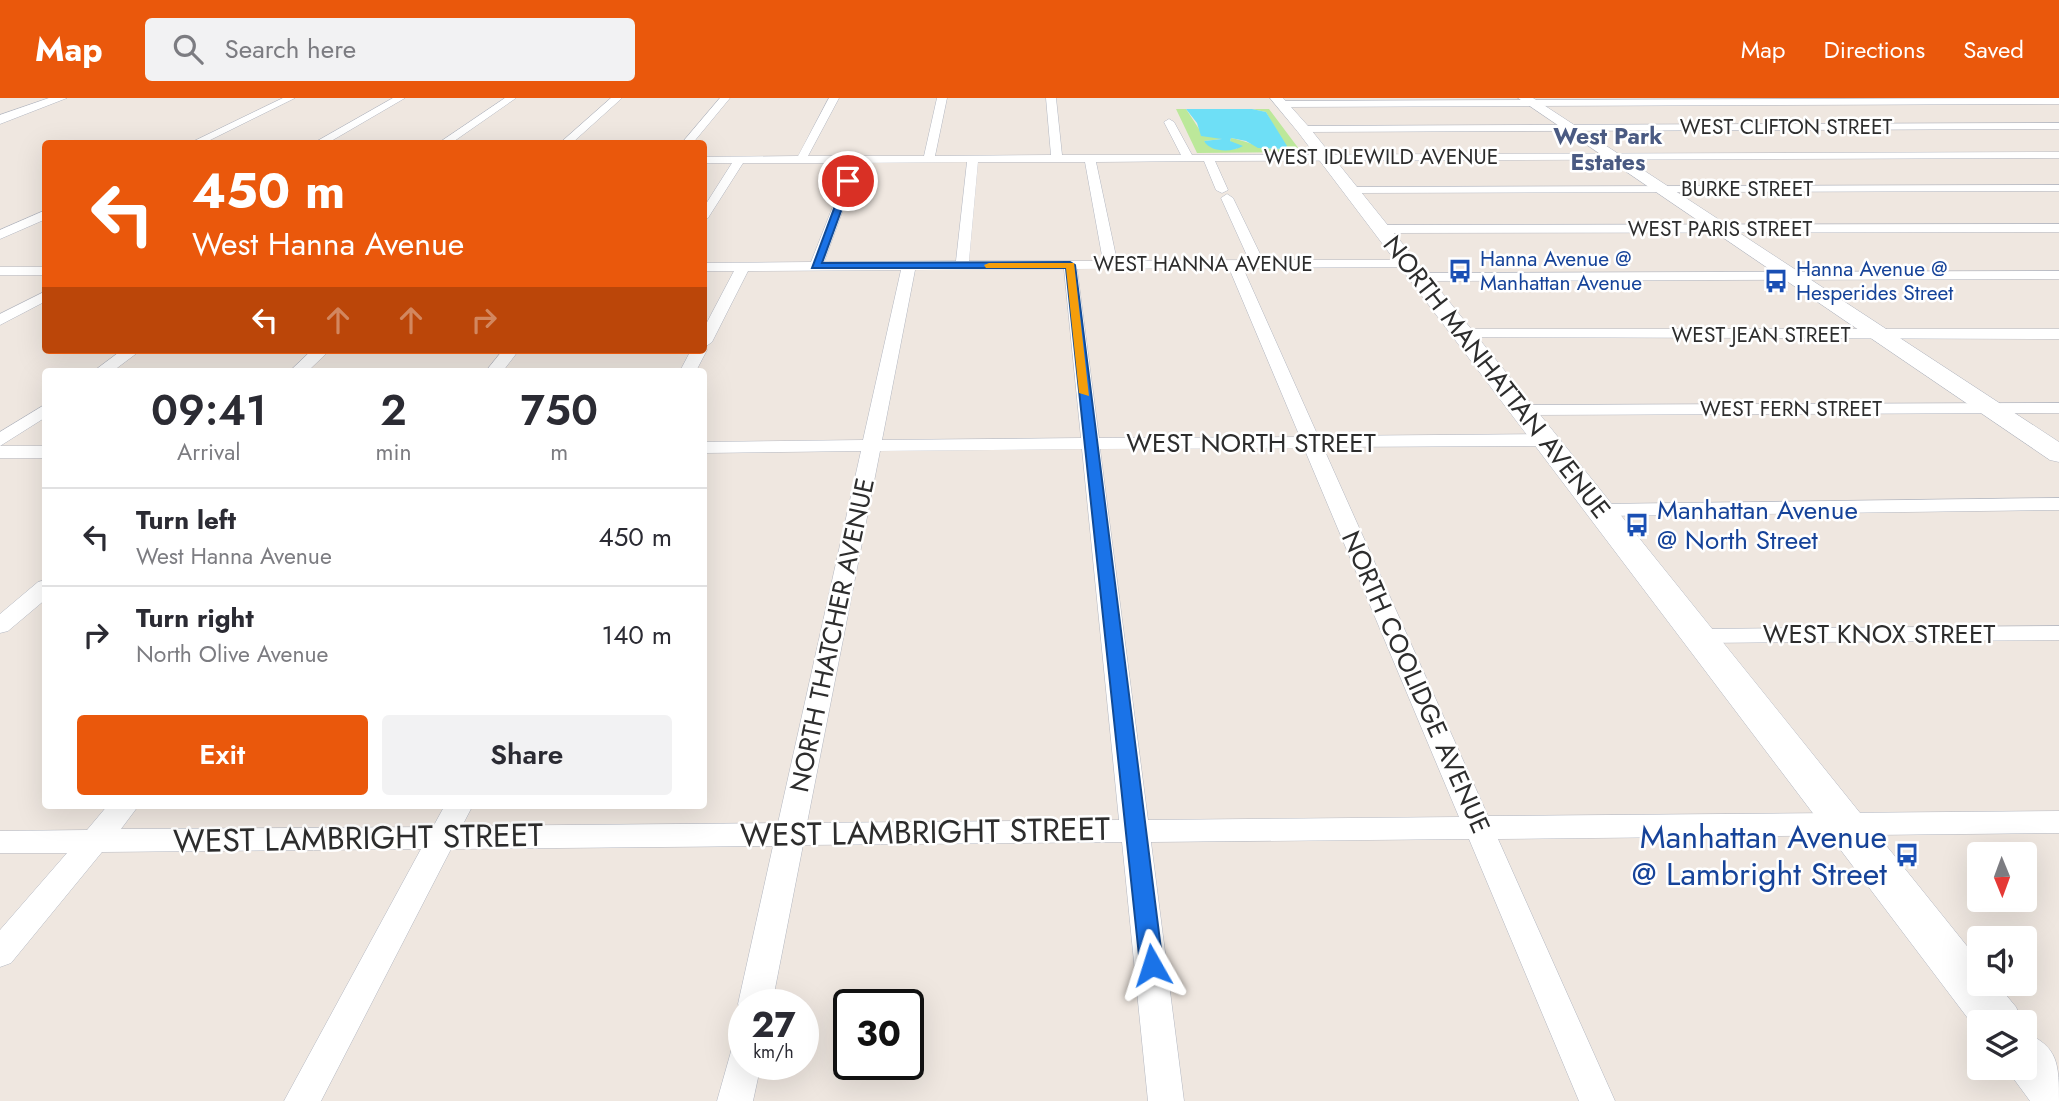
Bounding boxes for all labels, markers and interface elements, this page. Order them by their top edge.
search box [145,18,635,81]
text: Map [35,26,103,73]
icon: search [169,30,207,68]
text: Search here [225,30,356,68]
text: Map [1741,32,1786,67]
text: Directions [1824,32,1925,67]
text: Saved [1963,32,2024,67]
street label: WEST CLIFTON STREET [1680,112,1893,142]
district label: West Park Estates [1553,119,1663,179]
street label: WEST IDLEWILD AVENUE [1264,142,1498,172]
pin [818,151,878,211]
text: 450 m [192,156,345,226]
icon: arrive [829,162,867,200]
icon: left [77,168,168,259]
street label: BURKE STREET [1681,174,1813,204]
street label: WEST PARIS STREET [1628,214,1812,244]
text: West Hanna Avenue [192,221,464,267]
street label: NORTH MANHATTAN AVENUE [1374,227,1620,527]
place label: Hanna Avenue @ Manhattan Avenue [1480,244,1642,298]
street label: WEST HANNA AVENUE [1093,249,1313,279]
place label: Hanna Avenue @ Hesperides Street [1796,254,1953,308]
bus stop icon: Hanna Avenue @ Manhattan Avenue [1446,257,1474,285]
bus stop icon: Hanna Avenue @ Hesperides Street [1762,267,1790,295]
icon: left [246,301,284,339]
icon: ahead [319,301,357,339]
icon: ahead [392,301,430,339]
icon: right [465,301,503,339]
street label: WEST JEAN STREET [1672,320,1851,350]
text: 09:41 [151,380,267,441]
text: 2 [380,380,407,441]
text: 750 [521,380,598,441]
street label: WEST FERN STREET [1700,394,1882,424]
street label: WEST NORTH STREET [1126,424,1376,462]
text: Arrival [177,435,241,469]
text: min [376,435,412,469]
text: m [550,435,568,469]
street label: NORTH THATCHER AVENUE [780,474,884,796]
place label: Manhattan Avenue @ North Street [1657,491,1858,559]
text: Turn left [136,501,236,539]
bus stop icon: Manhattan Avenue @ North Street [1623,511,1651,539]
icon: left [77,518,115,556]
text: 450 m [598,518,672,556]
street label: NORTH COOLIDGE AVENUE [1332,525,1500,839]
text: West Hanna Avenue [136,539,332,573]
text: Turn right [136,599,254,637]
street label: WEST KNOX STREET [1763,615,1995,653]
icon: right [77,616,115,654]
text: 140 m [601,616,672,654]
text: North Olive Avenue [136,637,328,671]
button: Exit [77,715,368,795]
button: Share [382,715,672,795]
street label: WEST LAMBRIGHT STREET [740,806,1110,858]
street label: WEST LAMBRIGHT STREET [173,812,543,864]
place label: Manhattan Avenue @ Lambright Street [1632,814,1887,897]
bus stop icon: Manhattan Avenue @ Lambright Street [1893,841,1921,869]
north arrow [1967,842,2037,912]
map controls [1967,842,2037,1080]
button: sound [1967,926,2037,996]
position arrow [1115,928,1189,1002]
speed limit sign: 30 [833,989,924,1080]
text: 27 [751,1000,796,1050]
button: layers [1967,1010,2037,1080]
text: km/h [753,1039,794,1065]

